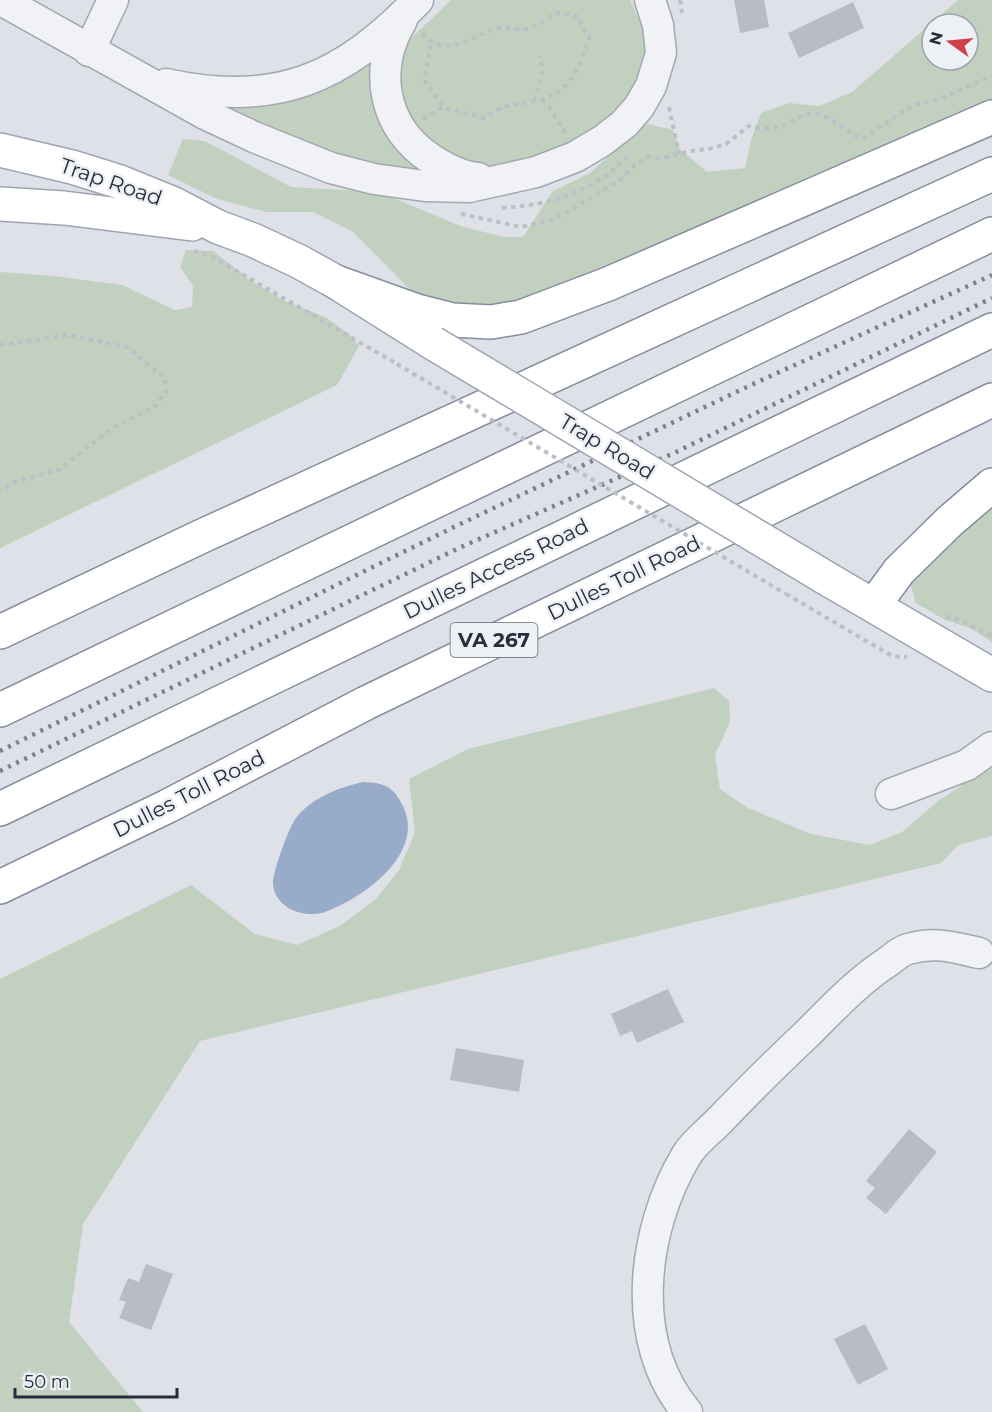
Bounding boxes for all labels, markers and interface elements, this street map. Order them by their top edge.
north arrow [920,12,980,72]
text: N [925,30,947,47]
street label: Trap Road [57,152,166,211]
street label: Trap Road [555,408,659,485]
street label: Dulles Access Road [399,513,592,624]
street label: Dulles Toll Road [543,530,704,625]
road number: VA 267 [450,623,538,657]
street label: Dulles Toll Road [109,745,269,843]
scale bar [15,1361,177,1399]
text: 50 m [24,1371,70,1393]

